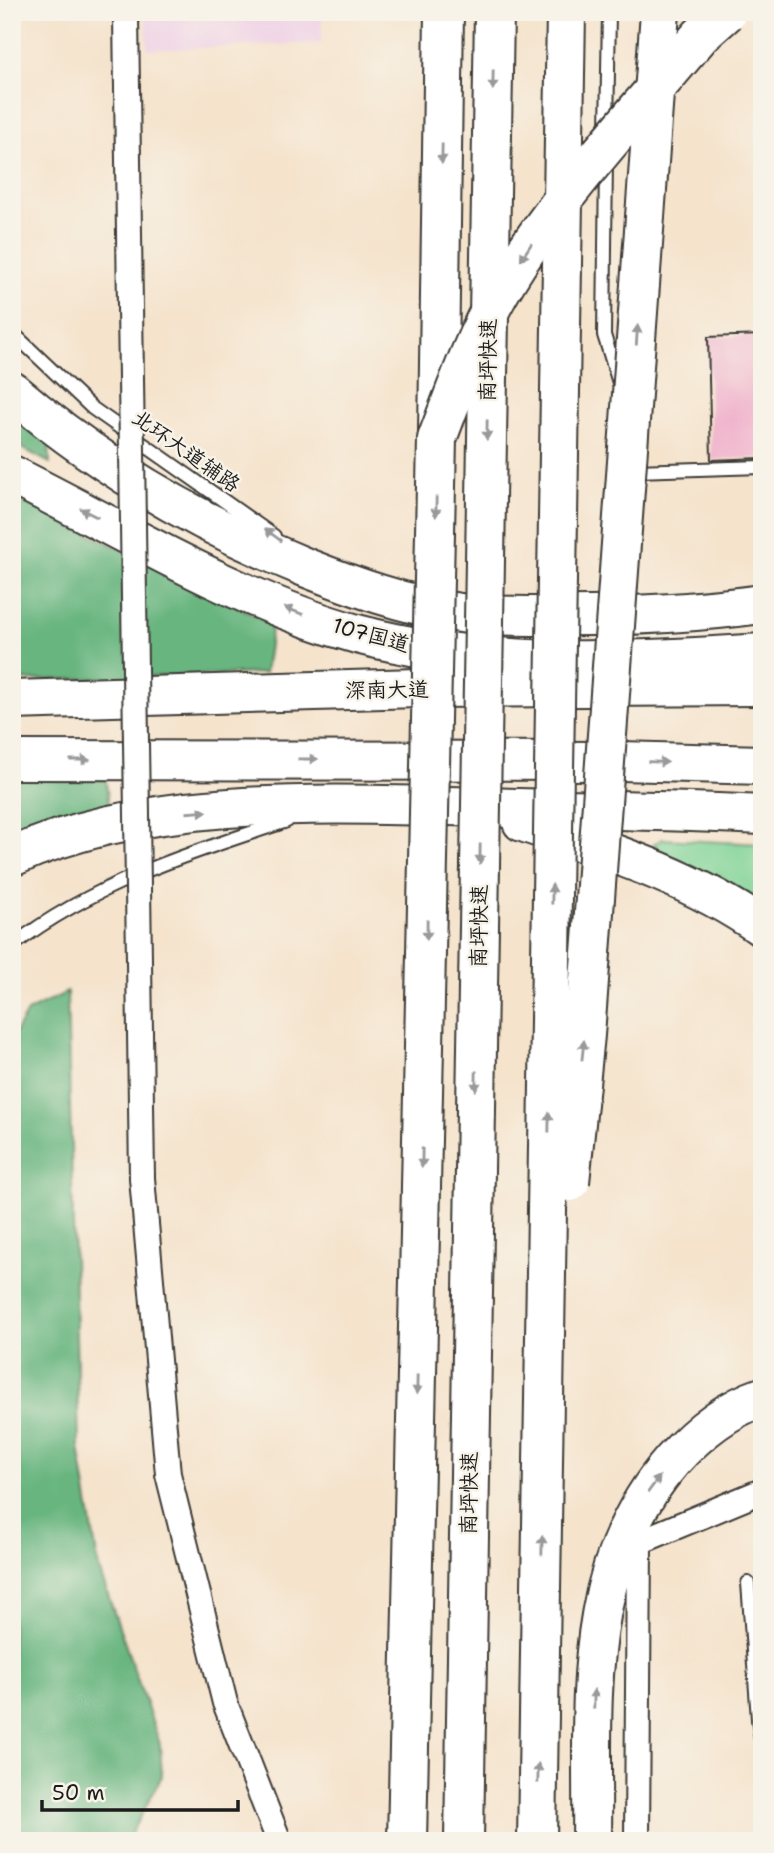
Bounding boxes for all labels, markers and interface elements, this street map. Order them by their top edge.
one-way arrow [487,70,499,92]
one-way arrow [436,143,448,165]
one-way arrow [519,243,533,261]
street label: 南坪快速 [473,318,503,402]
one-way arrow [632,323,643,345]
street label: 北环大道辅路 [126,403,246,499]
one-way arrow [481,420,493,442]
one-way arrow [430,496,442,518]
one-way arrow [78,508,98,520]
one-way arrow [264,528,282,542]
one-way arrow [283,606,304,617]
street label: 107国道 [329,611,413,659]
street label: 深南大道 [345,675,429,705]
one-way arrow [297,753,319,765]
one-way arrow [70,754,92,766]
one-way arrow [647,757,669,768]
one-way arrow [186,807,208,818]
one-way arrow [474,843,486,865]
one-way arrow [546,883,558,905]
street label: 南坪快速 [464,884,494,968]
one-way arrow [421,919,432,941]
one-way arrow [578,1039,589,1061]
one-way arrow [471,1071,482,1093]
one-way arrow [543,1110,554,1132]
one-way arrow [416,1147,427,1169]
one-way arrow [411,1374,423,1396]
street label: 南坪快速 [454,1451,484,1535]
one-way arrow [646,1475,660,1493]
one-way arrow [536,1534,548,1556]
one-way arrow [588,1688,599,1710]
one-way arrow [532,1761,544,1783]
scale bar [42,1769,238,1813]
text: 50 m [52,1779,105,1807]

